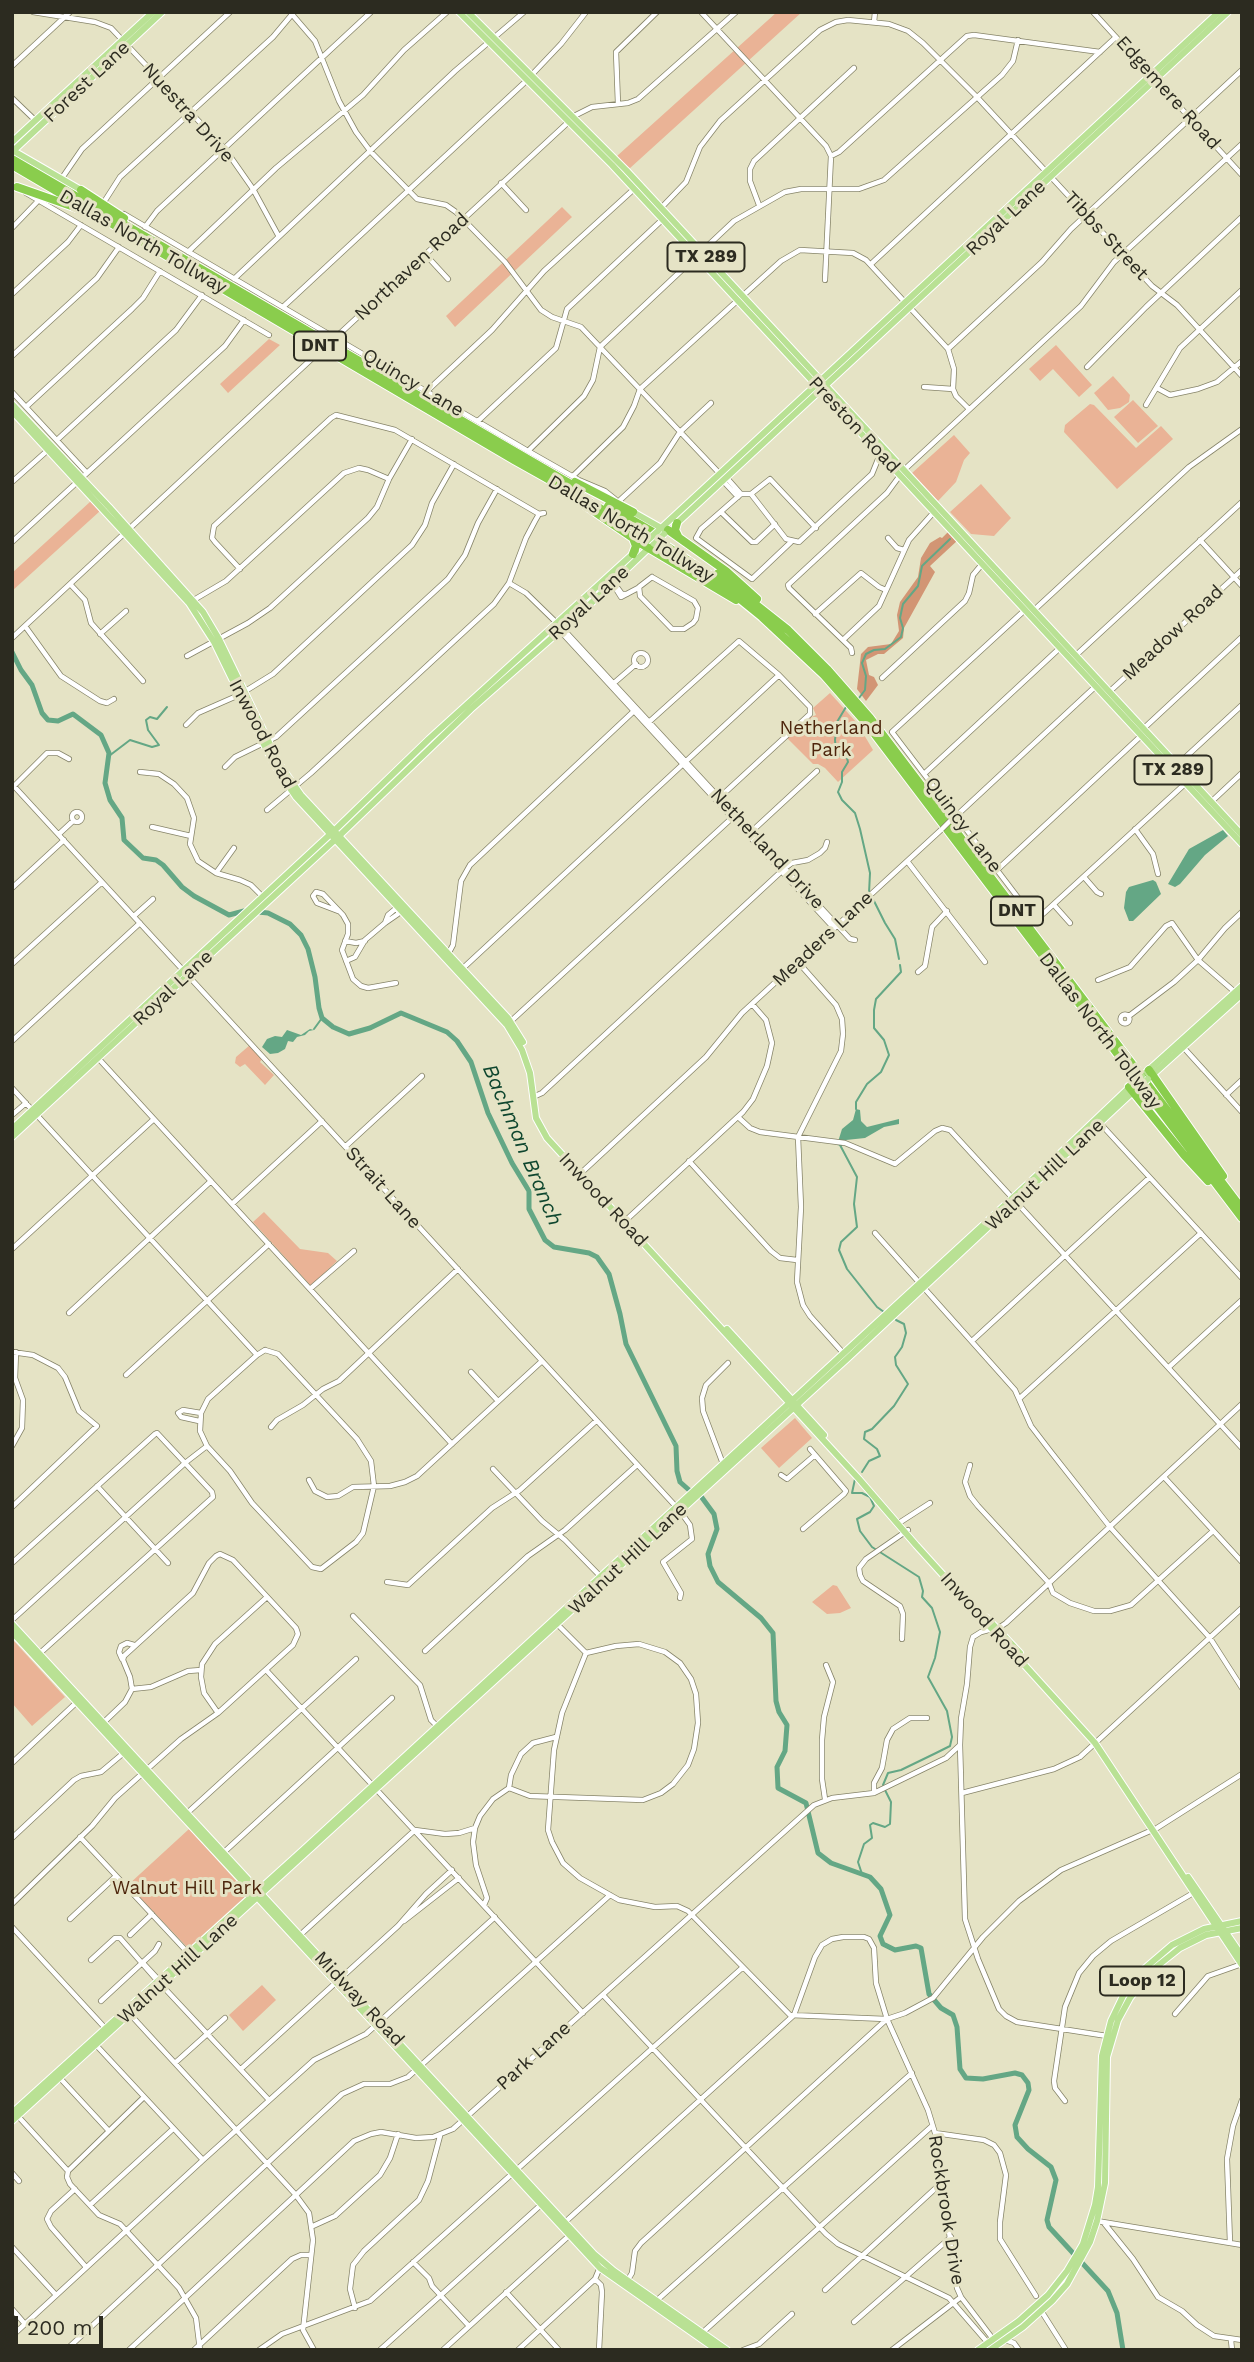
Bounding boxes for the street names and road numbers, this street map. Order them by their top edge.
street label: Edgemere Road [1111,31,1225,155]
street label: Forest Lane [39,36,135,128]
street label: Nuestra Drive [137,58,239,168]
street label: Royal Lane [961,175,1051,261]
street label: Dallas North Tollway [55,185,231,299]
street label: Tibbs Street [1059,187,1153,285]
street label: Northaven Road [350,208,474,326]
road number: TX 289 [668,243,744,272]
road number: DNT [294,332,346,360]
street label: Quincy Lane [358,344,468,422]
street label: Preston Road [803,372,905,478]
street label: Dallas North Tollway [544,470,718,588]
street label: Royal Lane [544,561,634,645]
street label: Meadow Road [1118,580,1228,686]
street label: Inwood Road [224,676,300,792]
road number: TX 289 [1134,756,1212,784]
street label: Quincy Lane [920,773,1006,877]
street label: Netherland Drive [705,784,829,914]
street label: Meaders Lane [768,887,878,991]
road number: DNT [991,896,1043,926]
street label: Royal Lane [128,945,218,1031]
street label: Dallas North Tollway [1034,948,1166,1114]
street label: Walnut Hill Lane [981,1114,1109,1236]
street label: Strait Lane [340,1142,426,1234]
street label: Inwood Road [554,1148,652,1252]
street label: Walnut Hill Lane [564,1498,692,1620]
street label: Inwood Road [935,1568,1033,1672]
street label: Walnut Hill Lane [113,1909,243,2029]
street label: Midway Road [309,1947,409,2051]
road number: Loop 12 [1100,1966,1184,1996]
street label: Park Lane [492,2017,576,2095]
street label: Rockbrook Drive [923,2133,969,2287]

